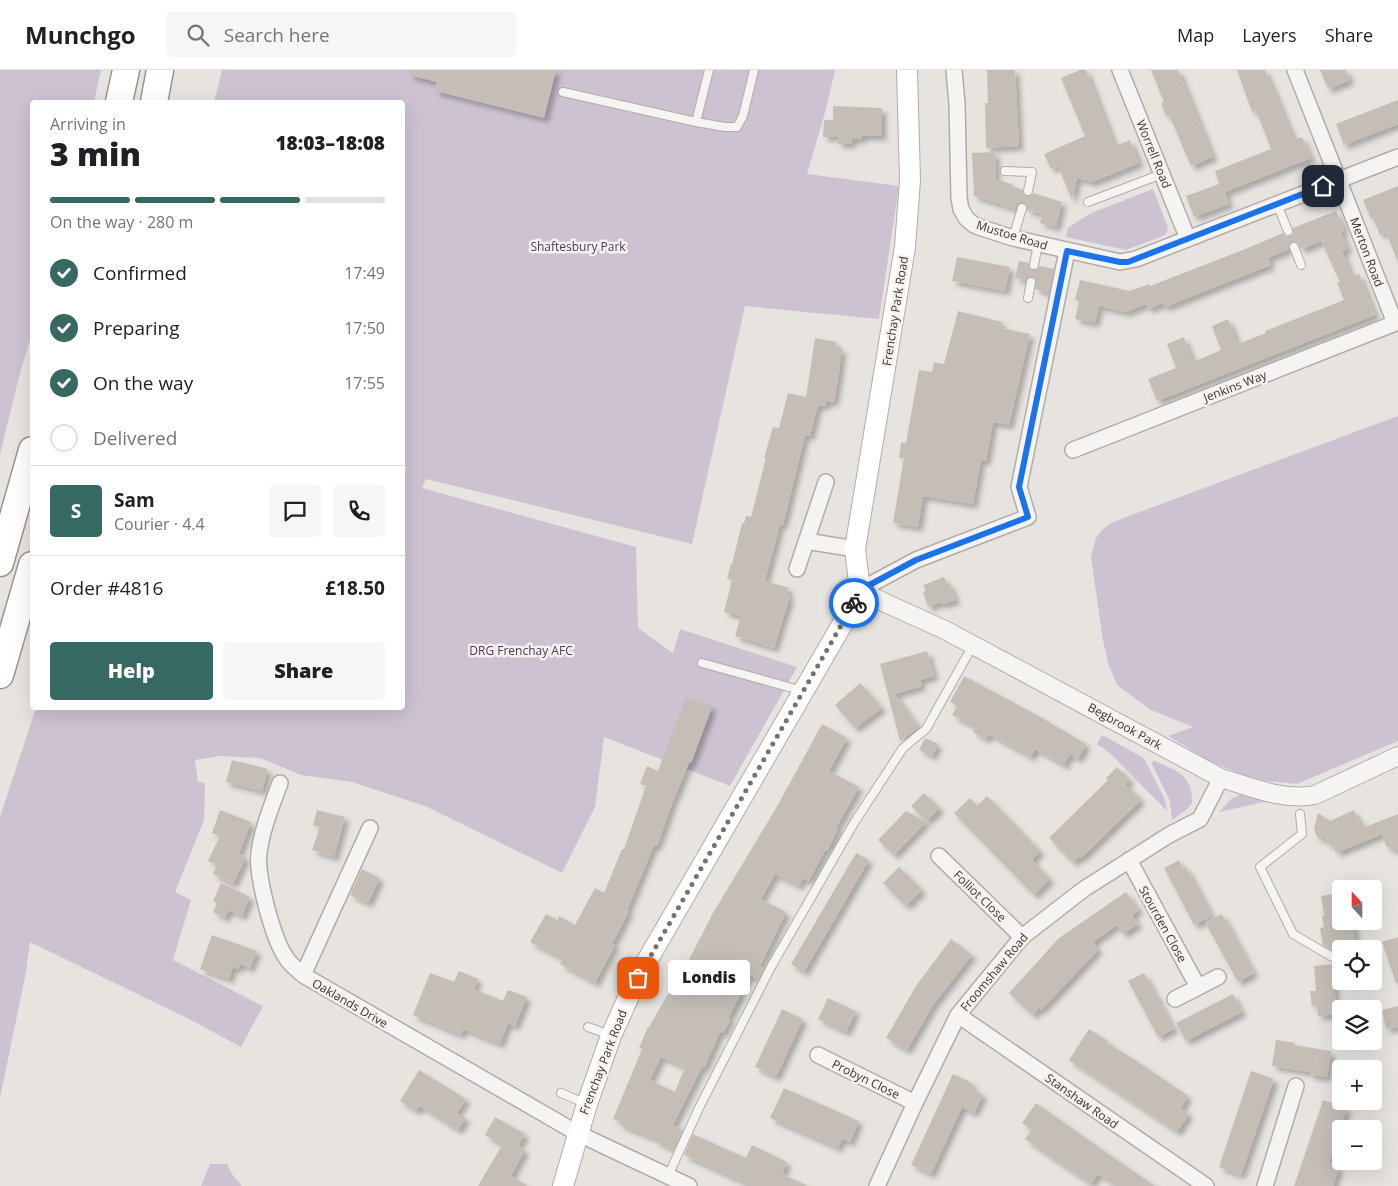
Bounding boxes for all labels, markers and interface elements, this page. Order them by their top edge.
search box [166,12,516,57]
text: Munchgo [25,18,136,51]
icon: search [184,21,212,49]
text: Search here [224,22,330,48]
text: Map [1177,23,1214,47]
text: Layers [1242,23,1297,47]
text: Share [1325,23,1373,47]
text: Arriving in [50,113,126,135]
street label: Worrell Road [1133,117,1175,191]
text: 18:03–18:08 [275,130,385,156]
text: 3 min [50,132,141,175]
pin [1302,165,1344,207]
icon: home [1309,172,1337,200]
text: On the way · 280 m [50,211,193,233]
street label: Merton Road [1346,215,1388,289]
street label: Mustoe Road [974,216,1050,254]
park label: Shaftesbury Park [530,238,626,255]
street label: Frenchay Park Road [878,255,912,367]
icon: check [50,259,78,287]
text: Confirmed [93,260,187,286]
text: 17:49 [344,262,385,284]
icon: check [50,314,78,342]
text: Preparing [93,315,180,341]
text: 17:50 [344,317,385,339]
street label: Jenkins Way [1200,366,1270,406]
icon: check [50,369,78,397]
text: On the way [93,370,193,396]
text: 17:55 [344,372,385,394]
text: Delivered [93,425,177,451]
button: chat [269,485,321,537]
button: phone [333,485,385,537]
text: Sam [114,487,155,513]
text: S [71,498,81,524]
text: Courier · 4.4 [114,513,205,535]
text: Order #4816 [50,575,163,601]
text: £18.50 [325,575,385,601]
courier [829,578,879,628]
icon: bike [840,589,868,617]
button: Help [50,642,213,700]
button: Share [223,642,385,700]
park label: DRG Frenchay AFC [469,642,573,659]
street label: Begbrook Park [1085,699,1166,754]
street label: Folliot Close [950,866,1010,926]
north arrow [1332,880,1382,930]
map controls [1332,880,1382,1170]
street label: Stourden Close [1135,883,1191,966]
street label: Froomshaw Road [956,929,1032,1015]
button: locate [1332,940,1382,990]
pin [617,957,659,999]
callout: Londis [668,960,750,996]
icon: bag [624,964,652,992]
text: Londis [682,966,736,988]
street label: Oaklands Drive [309,974,391,1032]
button: layers [1332,1000,1382,1050]
street label: Frenchay Park Road [575,1007,631,1117]
street label: Probyn Close [829,1055,903,1103]
button: + [1332,1060,1382,1110]
street label: Stanshaw Road [1042,1069,1122,1133]
button: − [1332,1120,1382,1170]

